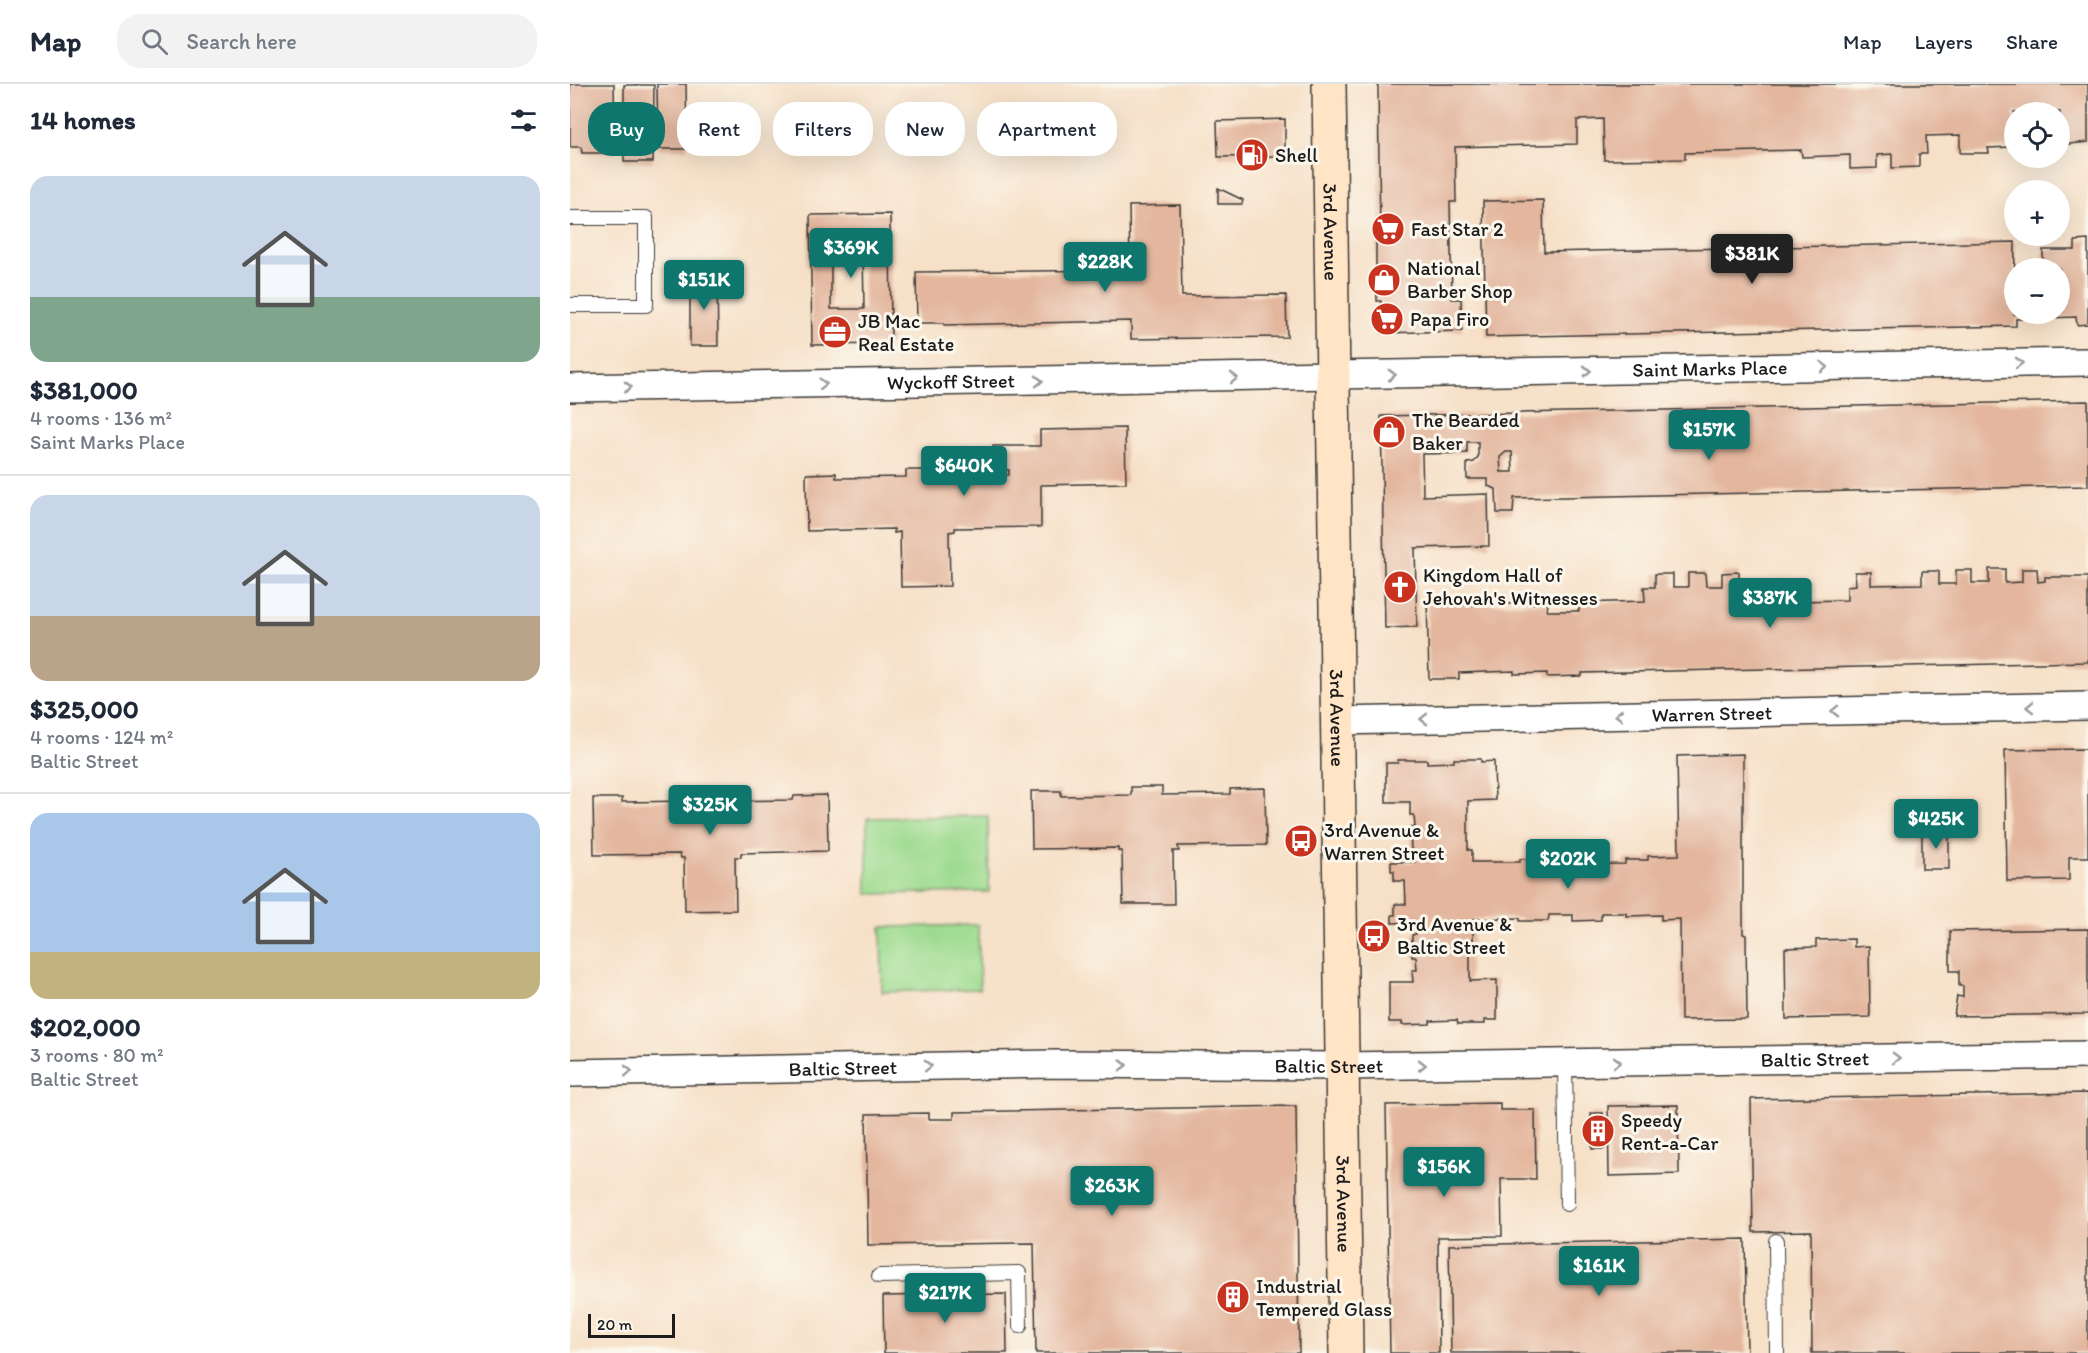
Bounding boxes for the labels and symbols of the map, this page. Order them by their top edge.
fuel station icon: Shell [1234,137,1270,173]
place label: Shell [1275,143,1318,167]
street label: 3rd Avenue [1318,183,1344,281]
supermarket icon: Fast Star 2 [1370,211,1406,247]
place label: Fast Star 2 [1411,217,1504,241]
pin: $369K [809,228,893,279]
pin: $381K [1710,234,1794,285]
pin: $228K [1063,242,1147,293]
place label: National Barber Shop [1407,256,1513,303]
pin: $151K [662,260,746,311]
shop icon: National Barber Shop [1366,262,1402,298]
supermarket icon: Papa Firo [1369,301,1405,337]
place label: Papa Firo [1410,307,1489,331]
place label: JB Mac Real Estate [858,309,954,356]
office icon: JB Mac Real Estate [817,314,853,350]
street label: Saint Marks Place [1632,355,1788,382]
one-way arrow [2014,357,2023,370]
one-way arrow [1819,361,1828,373]
one-way arrow [1582,365,1591,377]
street label: Wyckoff Street [887,368,1015,395]
one-way arrow [1387,369,1396,381]
one-way arrow [1230,371,1239,384]
one-way arrow [1035,374,1044,387]
one-way arrow [819,378,828,390]
one-way arrow [624,381,633,393]
place label: The Bearded Baker [1412,408,1520,455]
pin: $157K [1667,410,1751,461]
shop icon: The Bearded Baker [1371,414,1407,450]
pin: $640K [922,446,1006,497]
place label: Kingdom Hall of Jehovah's Witnesses [1423,563,1598,610]
church icon: Kingdom Hall of Jehovah's Witnesses [1382,569,1418,605]
pin: $387K [1728,578,1812,629]
street label: 3rd Avenue [1325,669,1350,767]
street label: Warren Street [1651,700,1773,727]
one-way arrow [2025,701,2034,713]
one-way arrow [1830,705,1839,717]
one-way arrow [1614,709,1623,721]
one-way arrow [1419,713,1428,725]
pin: $325K [668,785,752,836]
pin: $425K [1894,799,1978,850]
place label: 3rd Avenue & Warren Street [1324,818,1445,865]
bus stop icon: 3rd Avenue & Warren Street [1283,823,1319,859]
pin: $202K [1526,839,1610,890]
place label: 3rd Avenue & Baltic Street [1397,912,1512,959]
bus stop icon: 3rd Avenue & Baltic Street [1356,918,1392,954]
street label: Baltic Street [1760,1046,1869,1072]
one-way arrow [1891,1051,1900,1064]
street label: Baltic Street [1275,1053,1383,1078]
street label: Baltic Street [788,1055,897,1081]
one-way arrow [1612,1056,1621,1068]
one-way arrow [1119,1059,1128,1071]
one-way arrow [1417,1059,1426,1071]
one-way arrow [924,1060,933,1072]
one-way arrow [624,1065,633,1078]
place label: Speedy Rent-a-Car [1621,1108,1718,1155]
building icon: Speedy Rent-a-Car [1580,1113,1616,1149]
pin: $156K [1402,1147,1486,1198]
street label: 3rd Avenue [1331,1155,1357,1253]
pin: $263K [1070,1166,1154,1217]
pin: $161K [1557,1246,1641,1297]
pin: $217K [903,1273,987,1324]
place label: Industrial Tempered Glass [1256,1274,1392,1321]
building icon: Industrial Tempered Glass [1215,1279,1251,1315]
scale bar [588,1311,675,1338]

